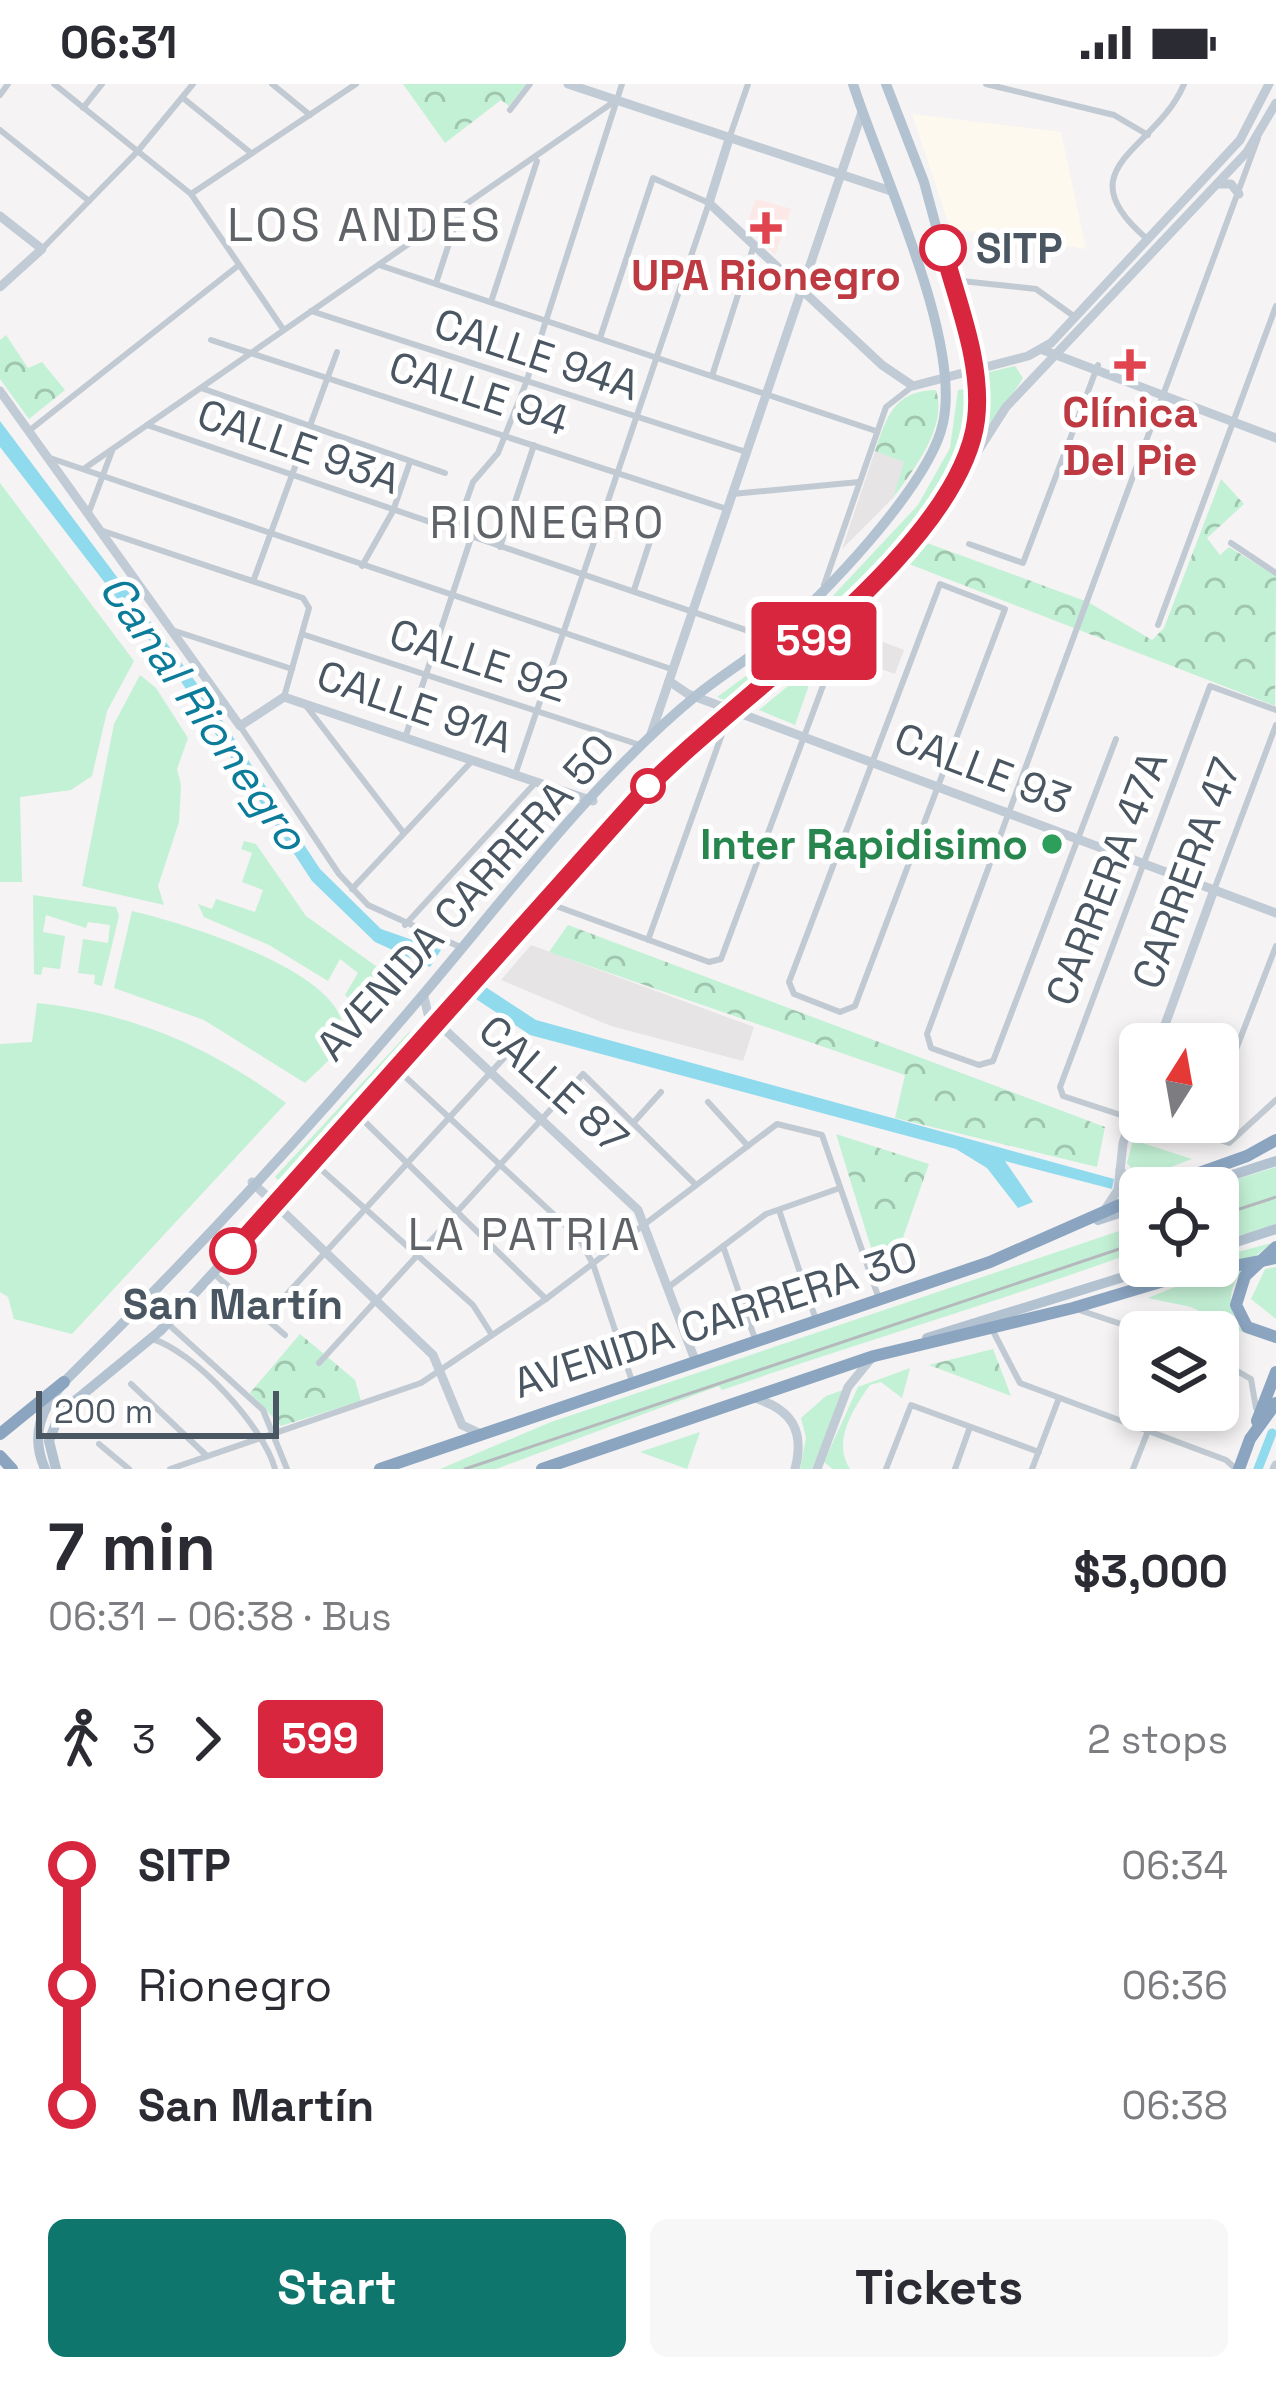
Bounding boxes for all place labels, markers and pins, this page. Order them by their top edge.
marker: UPA Rionegro [750,212,782,244]
place label: SITP [976,222,1063,275]
marker: SITP [921,226,965,270]
place label: UPA Rionegro [631,249,901,302]
marker: Clínica Del Pie [1114,349,1146,381]
place label: Clínica Del Pie [1062,386,1198,487]
unlabelled marker [632,770,664,802]
place label: Inter Rapidisimo [700,818,1028,871]
marker: Inter Rapidisimo [1039,831,1065,857]
marker: San Martín [211,1229,255,1273]
place label: San Martín [123,1278,343,1331]

